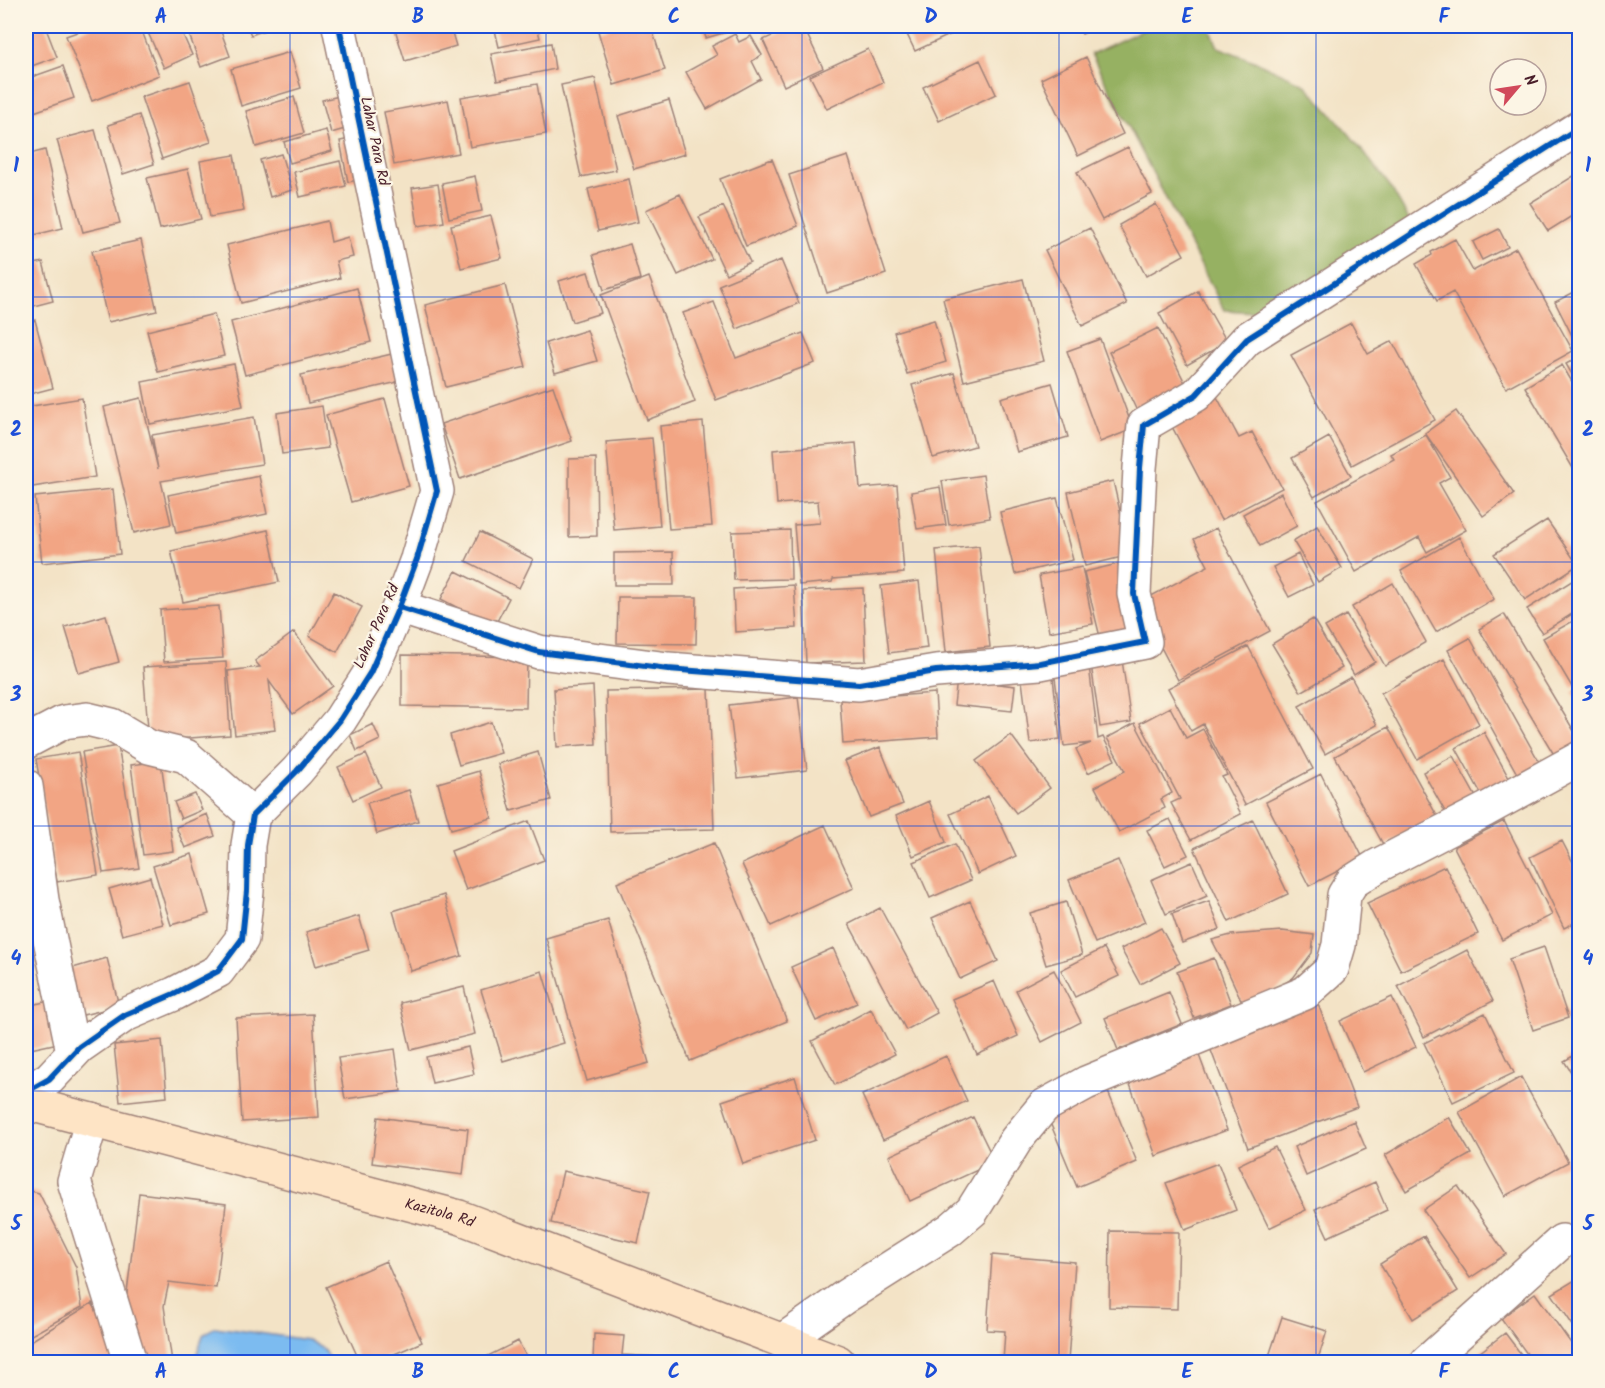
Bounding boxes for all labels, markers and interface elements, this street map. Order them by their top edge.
text: A [155,2,167,34]
text: B [412,2,424,34]
text: C [668,2,680,34]
text: D [924,2,938,34]
text: E [1181,2,1193,34]
text: F [1439,2,1451,34]
north arrow [1488,57,1548,117]
text: N [1516,70,1543,91]
street label: Lahar Para Rd [353,94,395,189]
text: 1 [13,151,19,183]
text: 1 [1585,151,1591,183]
text: 2 [10,415,22,447]
text: 2 [1582,415,1594,447]
street label: Lahar Para Rd [347,580,407,673]
text: 3 [10,680,22,712]
text: 3 [1582,680,1594,712]
text: 4 [11,944,22,976]
text: 4 [1583,944,1594,976]
street label: Kazitola Rd [402,1192,478,1235]
text: 5 [10,1209,23,1241]
text: 5 [1582,1209,1595,1241]
text: A [155,1357,167,1388]
text: B [412,1357,424,1388]
text: C [668,1357,680,1388]
text: D [924,1357,938,1388]
text: E [1181,1357,1193,1388]
text: F [1439,1357,1451,1388]

